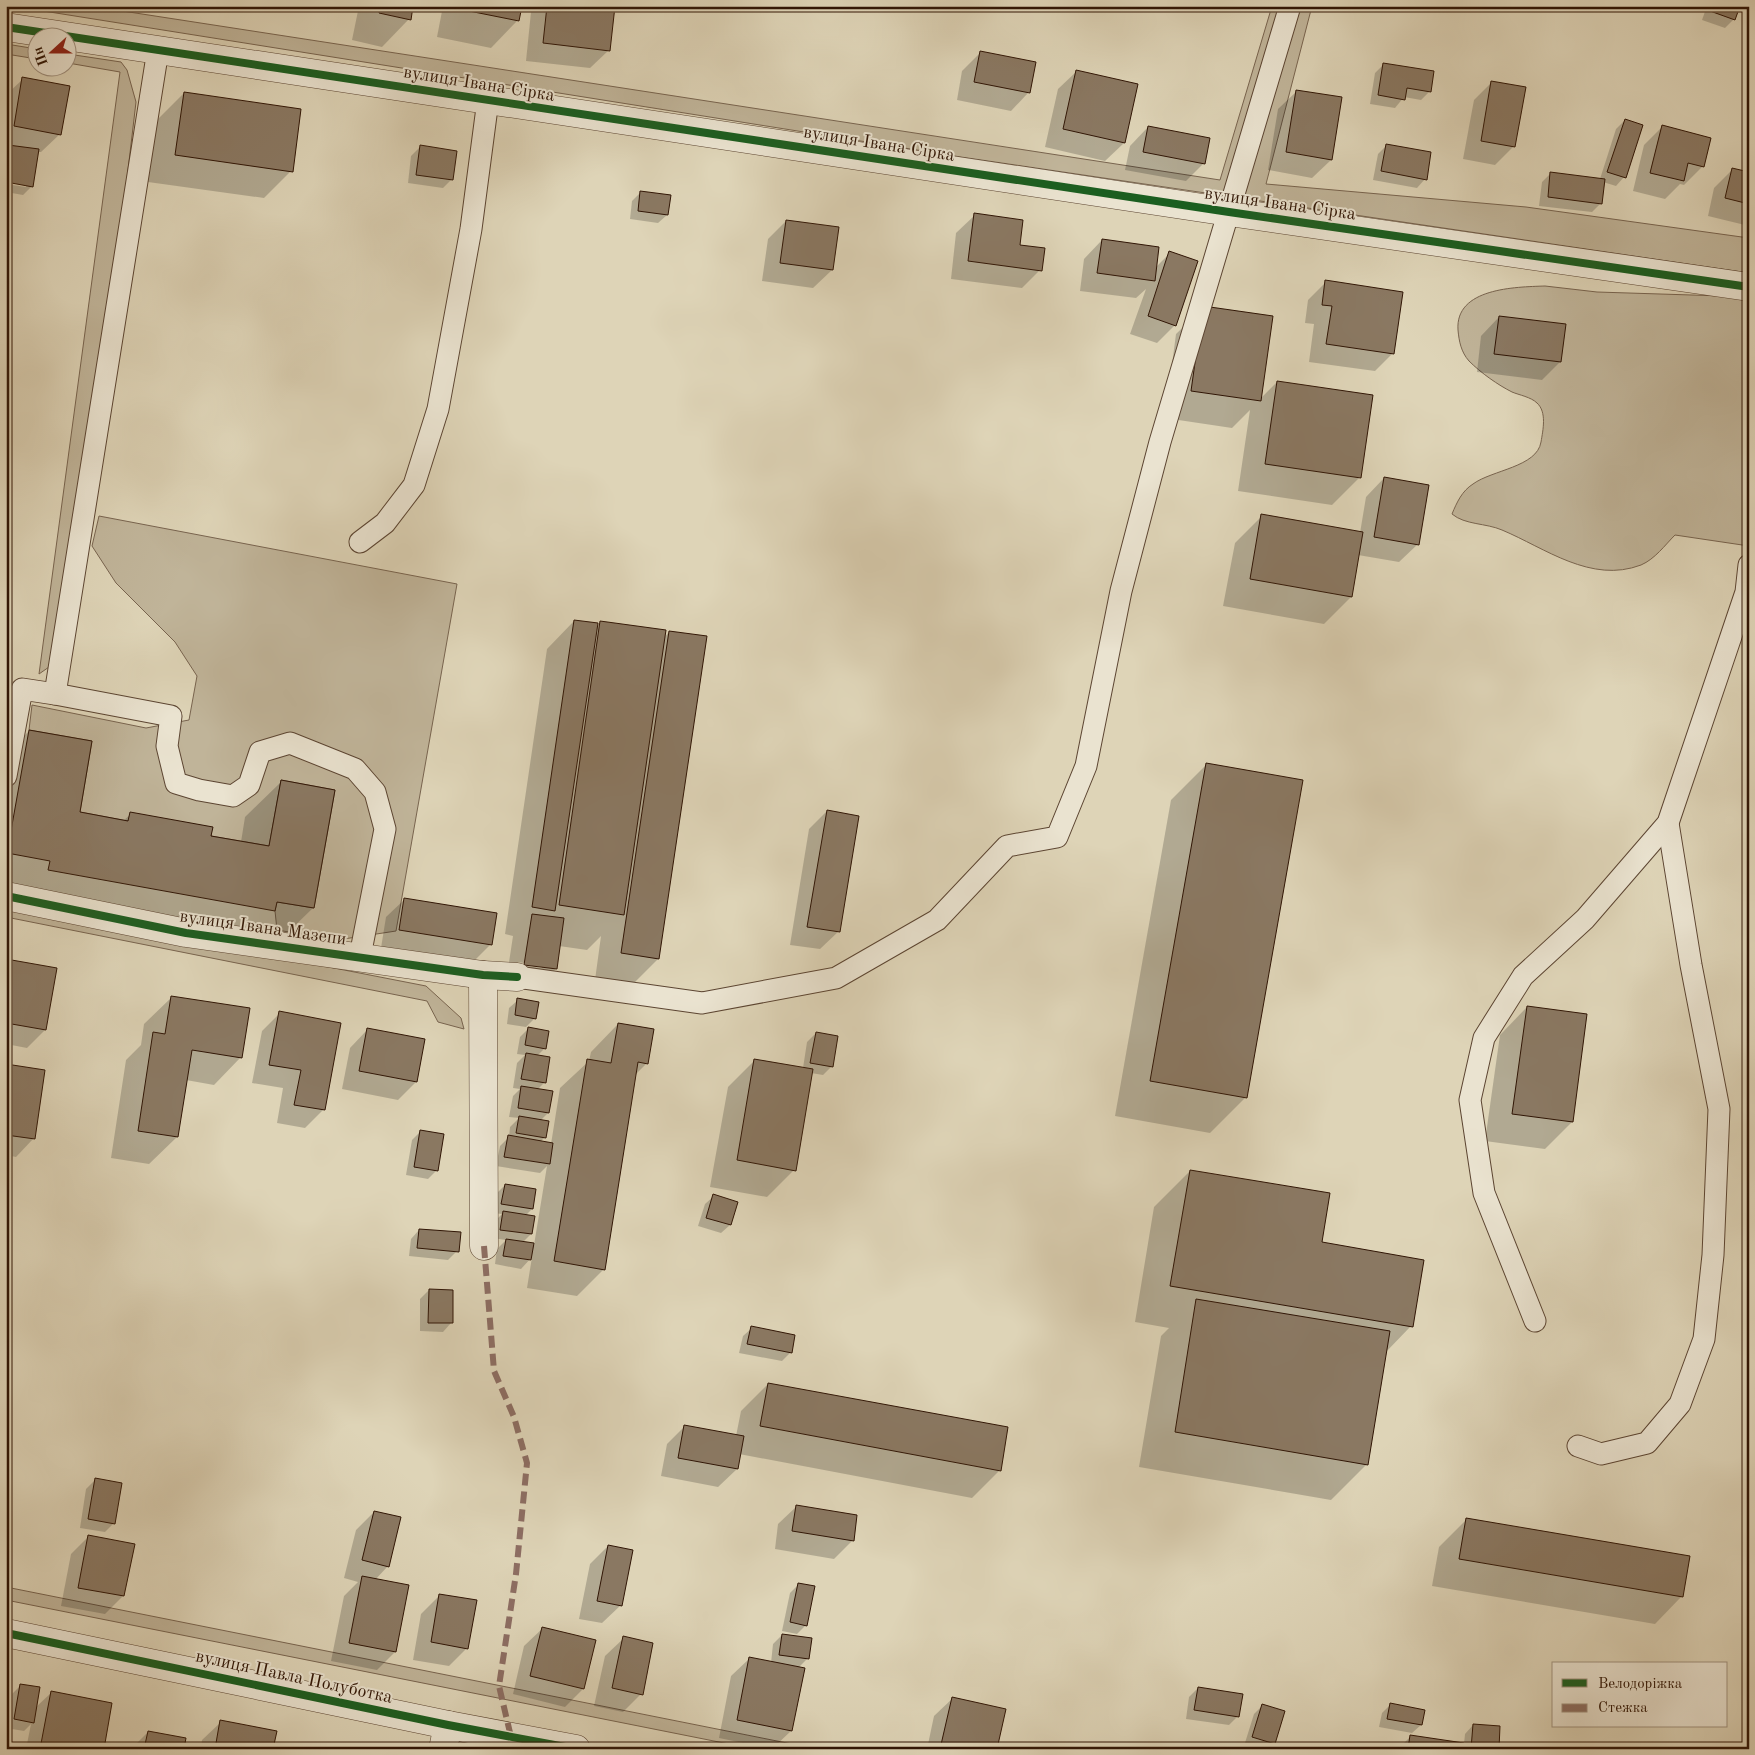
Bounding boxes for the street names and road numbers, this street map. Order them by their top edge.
street label: вулиця Івана Сірка [402,63,556,105]
street label: вулиця Івана Сірка [802,123,956,165]
street label: вулиця Івана Сірка [1203,184,1357,224]
street label: вулиця Івана Мазепи [178,907,348,949]
street label: вулиця Павла Полуботка [194,1647,394,1707]

